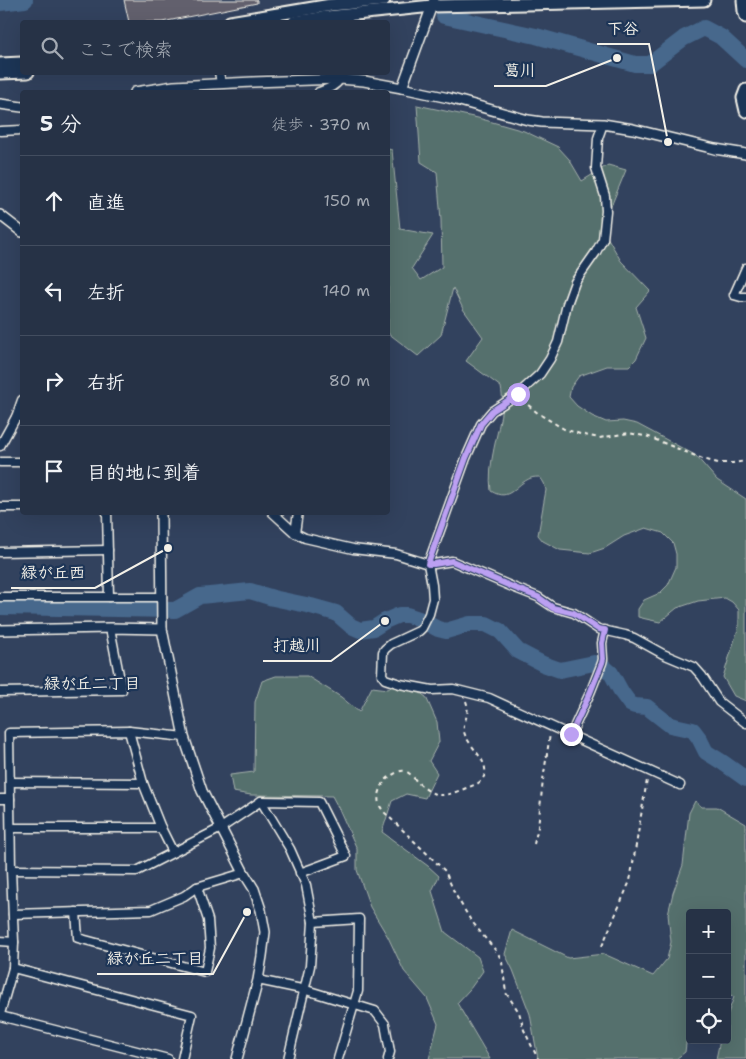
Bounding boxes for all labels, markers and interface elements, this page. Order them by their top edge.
callout: 下谷 [597,13,649,44]
text: 下谷 [607,18,639,39]
search box [20,20,390,75]
icon: search [38,34,66,62]
text: ここで検索 [78,37,173,62]
callout: 葛川 [494,55,546,86]
text: 葛川 [504,60,536,81]
text: 5 分 [40,110,81,138]
text: 徒歩 · 370 m [272,114,370,135]
icon: ahead [40,187,68,215]
text: 直進 [87,190,125,215]
text: 150 m [323,190,370,211]
icon: left [40,277,68,305]
text: 左折 [87,280,125,305]
text: 140 m [323,280,370,301]
icon: right [40,367,68,395]
text: 右折 [87,370,125,395]
text: 80 m [329,370,370,391]
route start [507,383,530,406]
icon: arrive [40,457,68,485]
text: 目的地に到着 [87,460,201,485]
callout: 緑が丘西 [11,557,95,588]
text: 緑が丘西 [21,562,85,583]
callout: 打越川 [263,630,331,661]
text: 打越川 [273,635,321,656]
district label: 緑が丘二丁目 [44,673,140,694]
route end [560,723,583,746]
map controls [686,909,731,1044]
button: + [686,909,731,954]
callout: 緑が丘二丁目 [97,943,213,974]
text: 緑が丘二丁目 [107,948,203,969]
button: − [686,954,731,999]
button: locate [686,999,731,1044]

